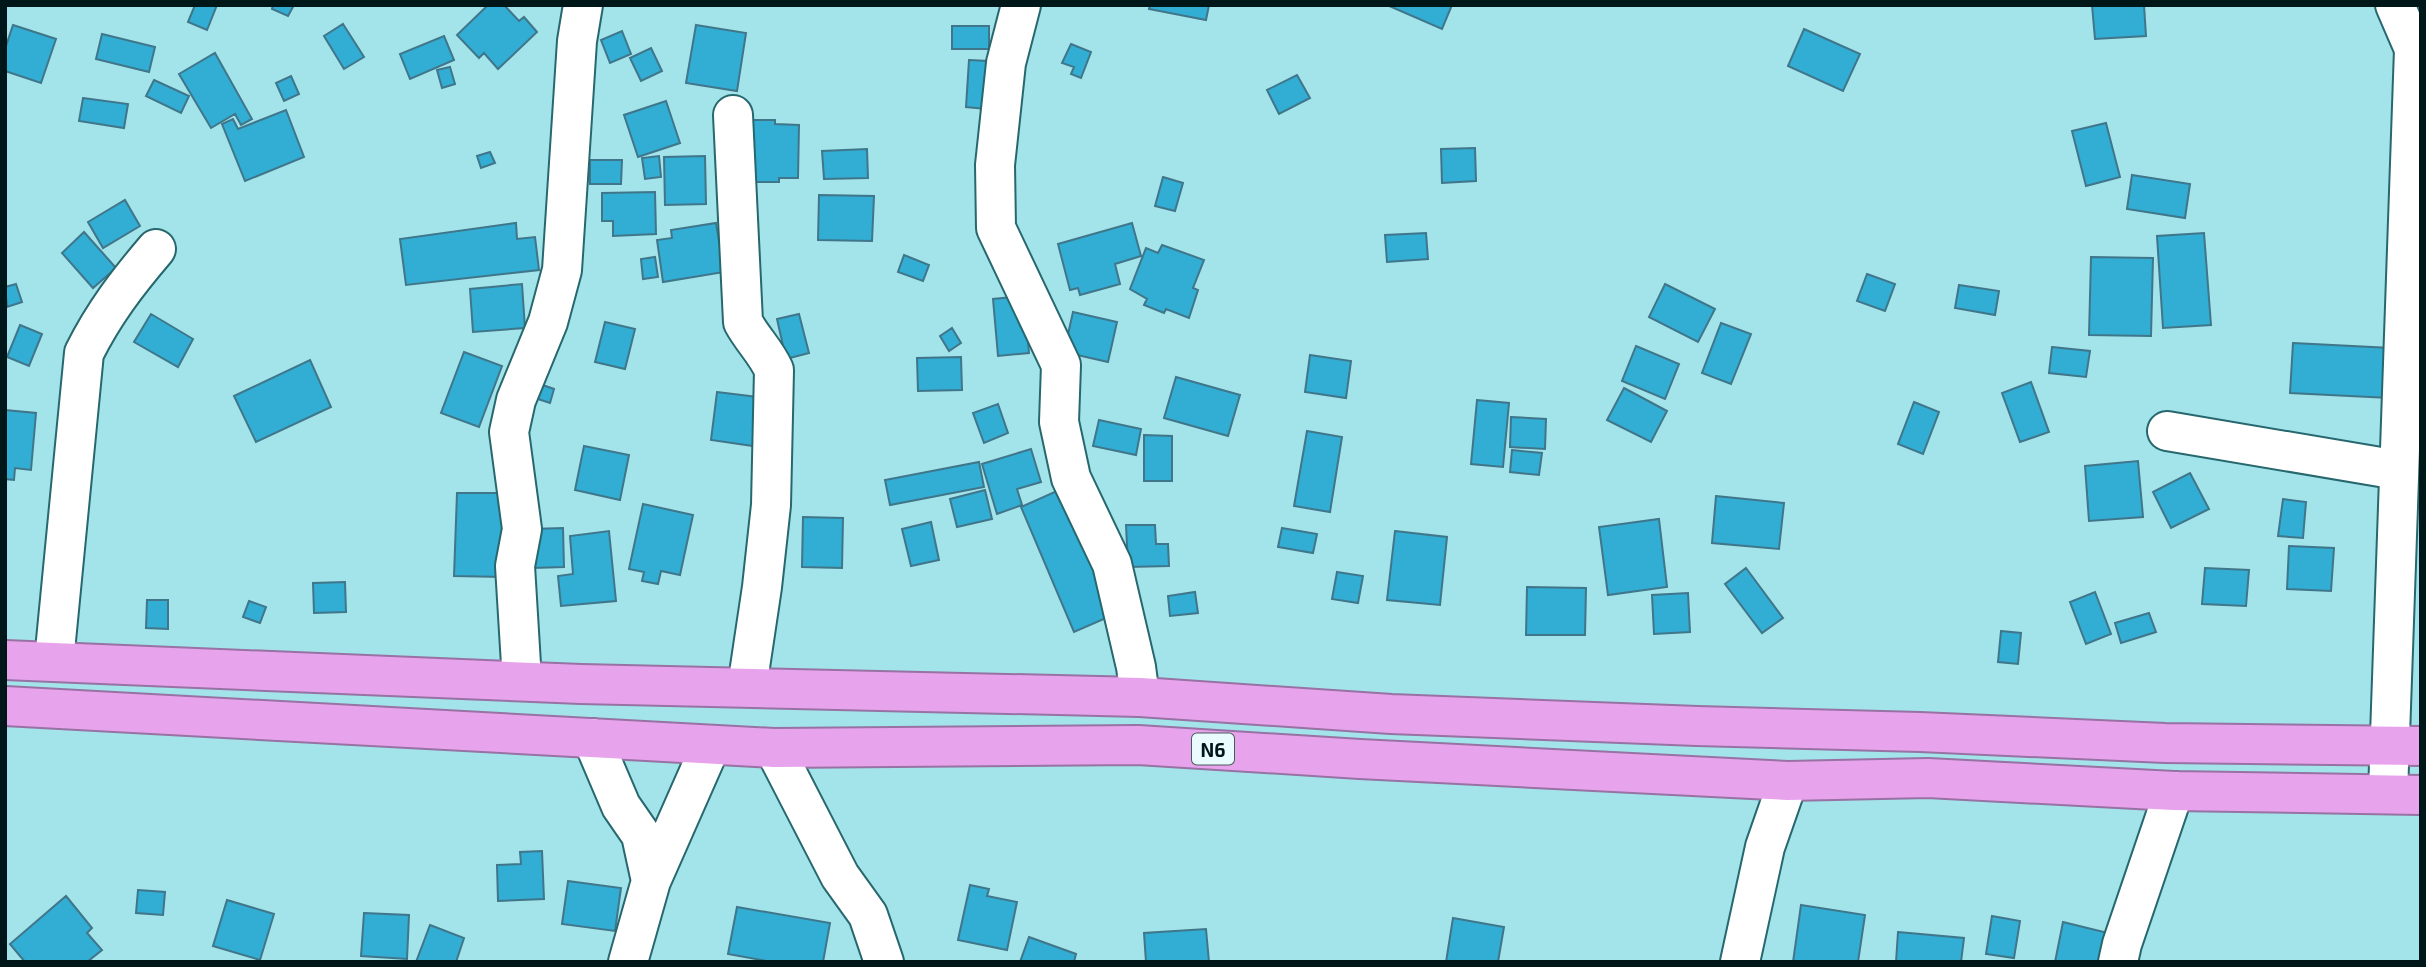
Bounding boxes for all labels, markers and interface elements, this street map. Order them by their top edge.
road number: N6 [1192,734,1234,764]

